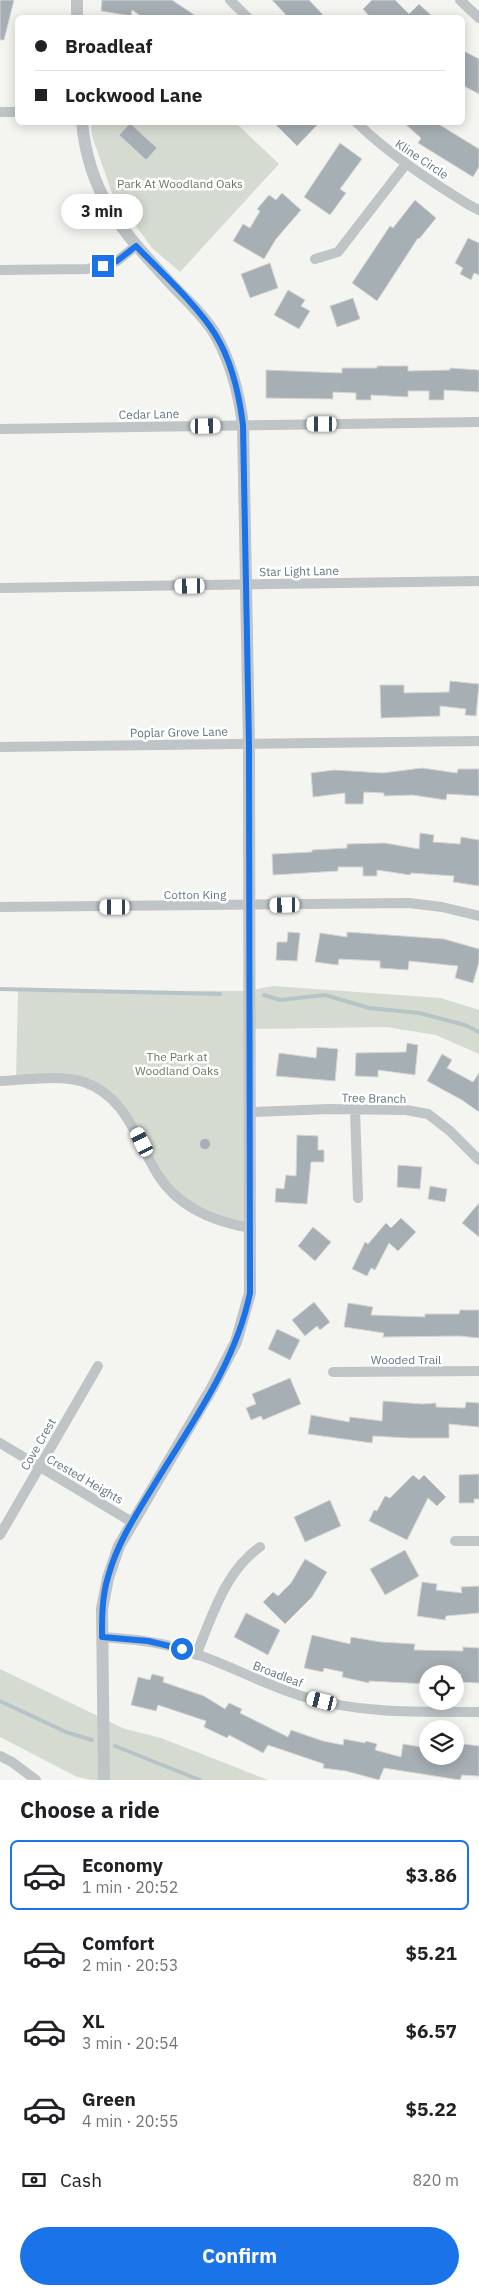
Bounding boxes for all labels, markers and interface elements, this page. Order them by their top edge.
text: Broadleaf [65,34,152,58]
text: Lockwood Lane [65,83,203,107]
street label: Kline Circle [393,136,452,182]
park label: Park At Woodland Oaks [117,176,243,191]
callout: 3 min [62,194,144,228]
text: 3 min [81,201,123,221]
route end [92,255,114,277]
street label: Cedar Lane [119,406,180,422]
car [307,417,337,432]
car [190,418,221,434]
street label: Star Light Lane [259,563,339,579]
car [174,578,205,594]
street label: Poplar Grove Lane [130,724,229,740]
street label: Cotton King [164,887,227,902]
car [269,897,300,913]
car [100,900,130,915]
park label: The Park at Woodland Oaks [135,1049,219,1078]
street label: Tree Branch [341,1090,407,1106]
car [128,1125,155,1159]
street label: Wooded Trail [371,1352,441,1367]
street label: Cove Crest [17,1415,59,1473]
street label: Crested Heights [44,1451,126,1507]
route start [171,1638,193,1660]
street label: Broadleaf [251,1658,305,1690]
map controls [419,1665,464,1765]
button: locate [419,1665,464,1710]
car [305,1690,338,1712]
button: layers [419,1720,464,1765]
text: Choose a ride [20,1795,160,1824]
icon: car [22,1853,67,1898]
text: Economy [82,1853,163,1877]
text: $3.86 [405,1863,457,1887]
text: 1 min · 20:52 [82,1877,178,1897]
icon: car [22,1931,67,1976]
text: Comfort [82,1931,155,1955]
text: $5.21 [405,1941,457,1965]
text: 2 min · 20:53 [82,1955,178,1975]
icon: car [22,2009,67,2054]
text: XL [82,2009,105,2033]
text: $6.57 [405,2019,457,2043]
text: 3 min · 20:54 [82,2033,178,2053]
icon: car [22,2087,67,2132]
text: Green [82,2087,136,2111]
text: $5.22 [405,2097,457,2121]
text: 4 min · 20:55 [82,2111,178,2131]
icon: cash [20,2166,48,2194]
text: Cash [60,2168,102,2192]
text: 820 m [412,2170,459,2190]
button: Confirm [20,2227,459,2285]

